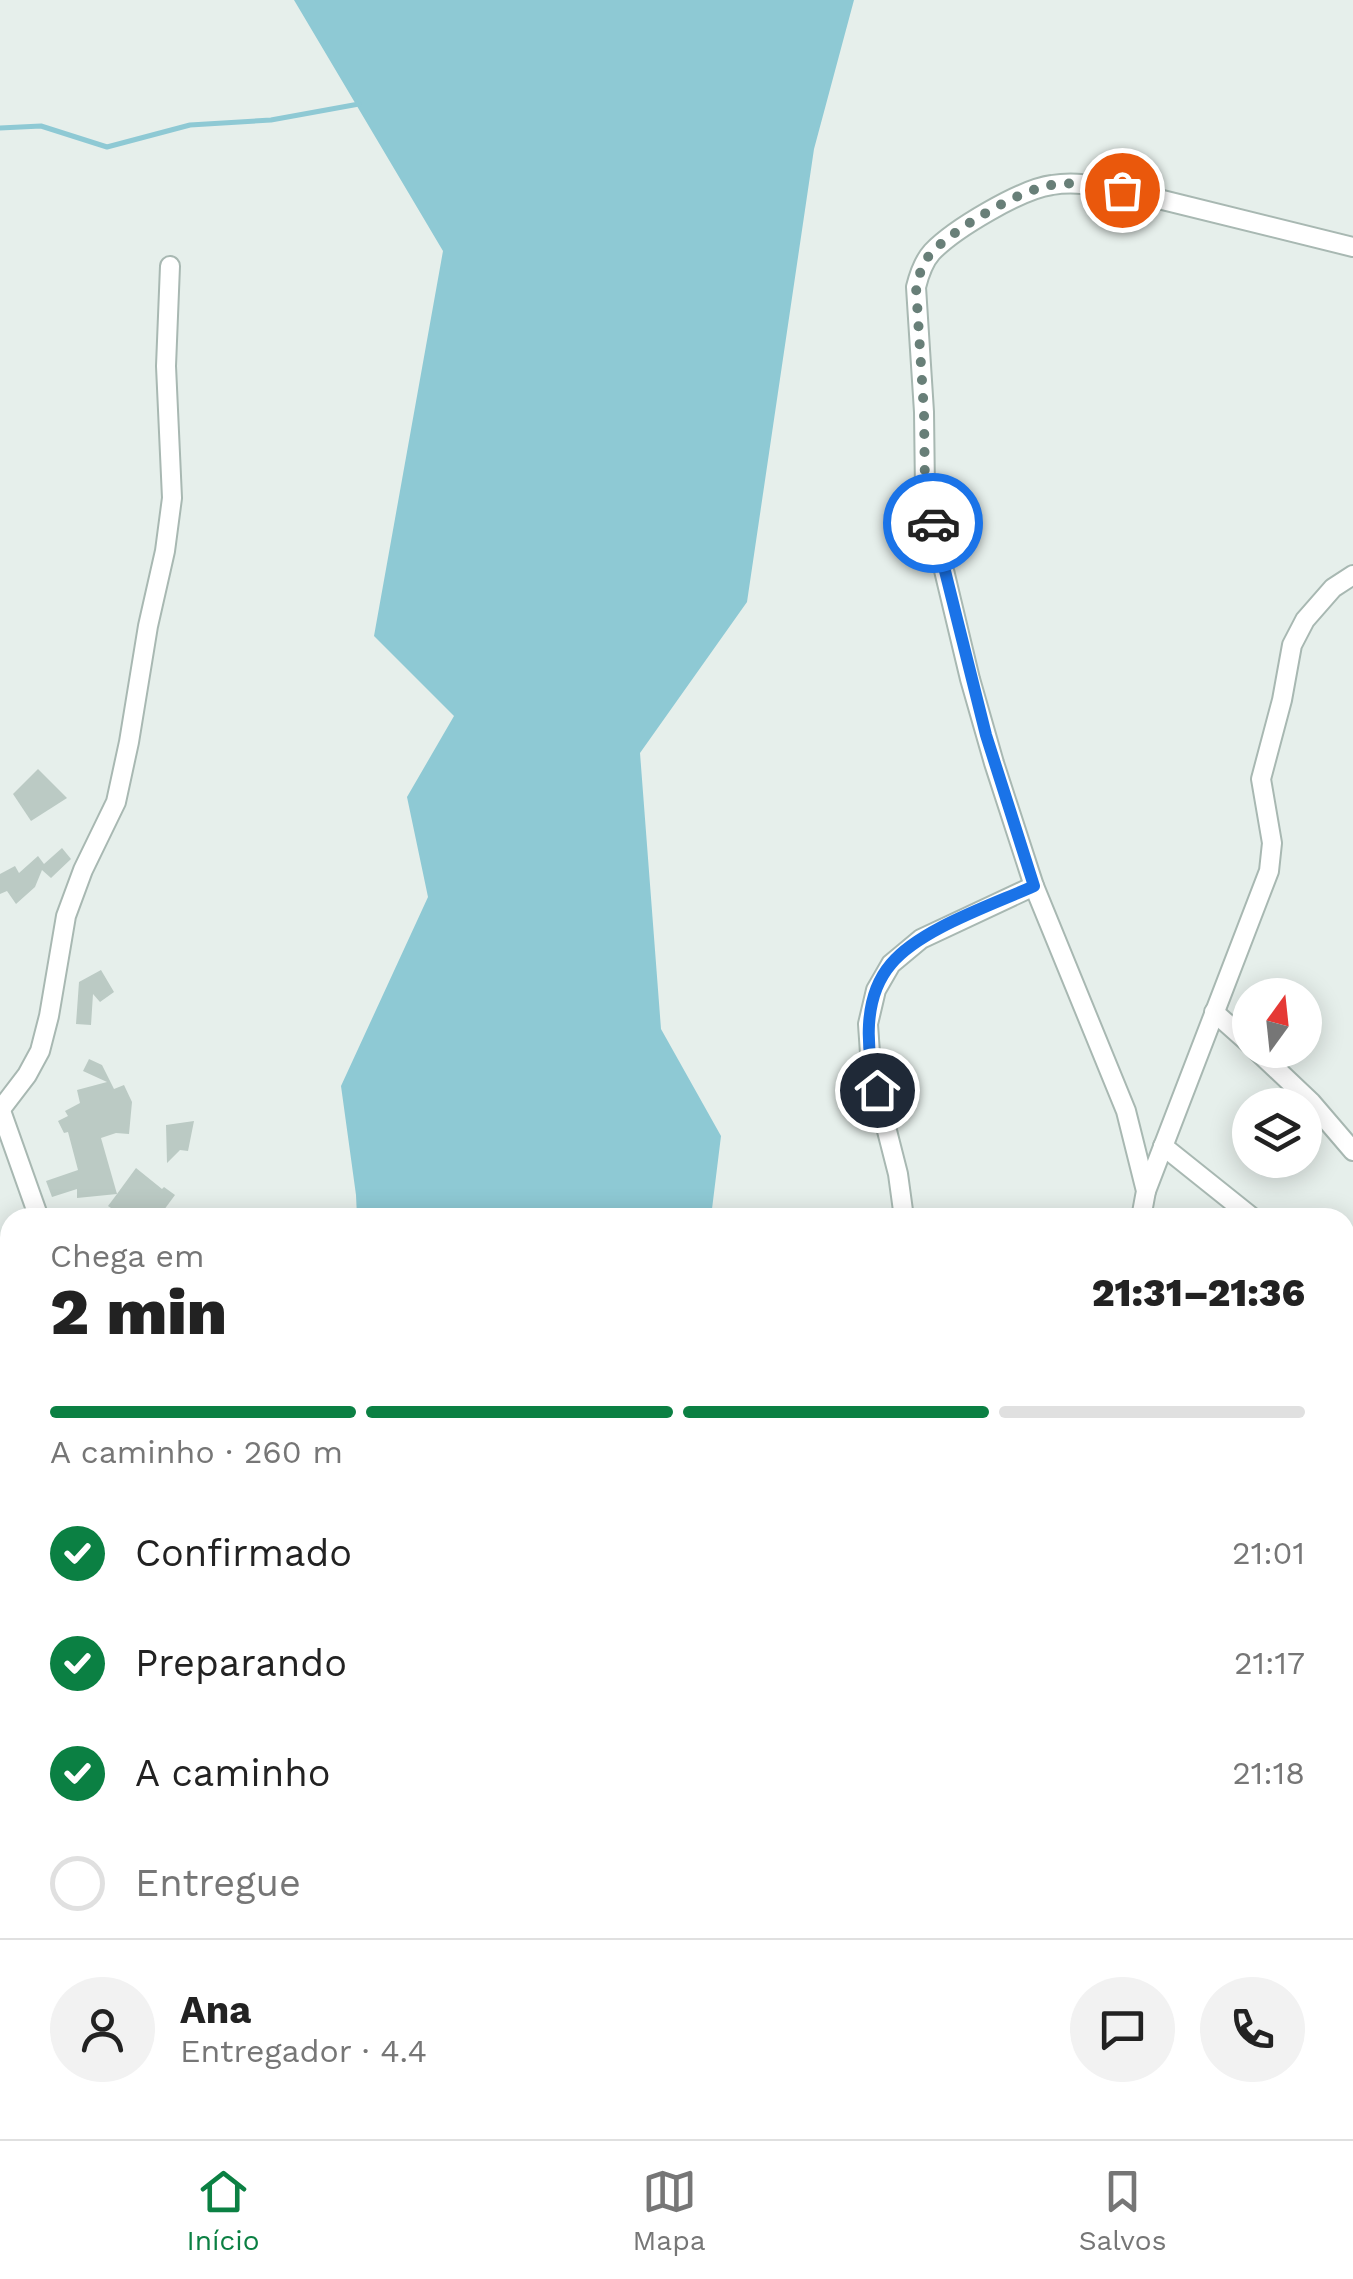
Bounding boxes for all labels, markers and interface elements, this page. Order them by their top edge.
pin [1080,148,1165,233]
icon: bag [1095,163,1150,218]
courier [883,473,983,573]
icon: car [906,496,961,551]
north arrow [1232,978,1322,1068]
map controls [1232,978,1322,1178]
pin [835,1048,920,1133]
icon: home [850,1063,905,1118]
button: layers [1232,1088,1322,1178]
text: Chega em [50,1237,205,1275]
text: 21:31–21:36 [1092,1271,1305,1315]
text: 2 min [50,1274,227,1350]
text: A caminho · 260 m [50,1433,343,1471]
icon: check [50,1526,105,1581]
text: Confirmado [135,1531,352,1575]
text: 21:01 [1232,1534,1305,1572]
icon: check [50,1636,105,1691]
text: Preparando [135,1641,347,1685]
text: 21:17 [1234,1644,1305,1682]
icon: check [50,1746,105,1801]
text: A caminho [135,1751,330,1795]
text: 21:18 [1232,1754,1305,1792]
text: Entregue [135,1861,301,1905]
button: person [50,1977,155,2082]
button: chat [1070,1977,1175,2082]
button: phone [1200,1977,1305,2082]
text: Ana [180,1988,251,2032]
text: Entregador · 4.4 [180,2032,427,2070]
tab: Início [187,2164,259,2257]
tab: Mapa [633,2164,706,2257]
tab: Salvos [1079,2164,1166,2257]

